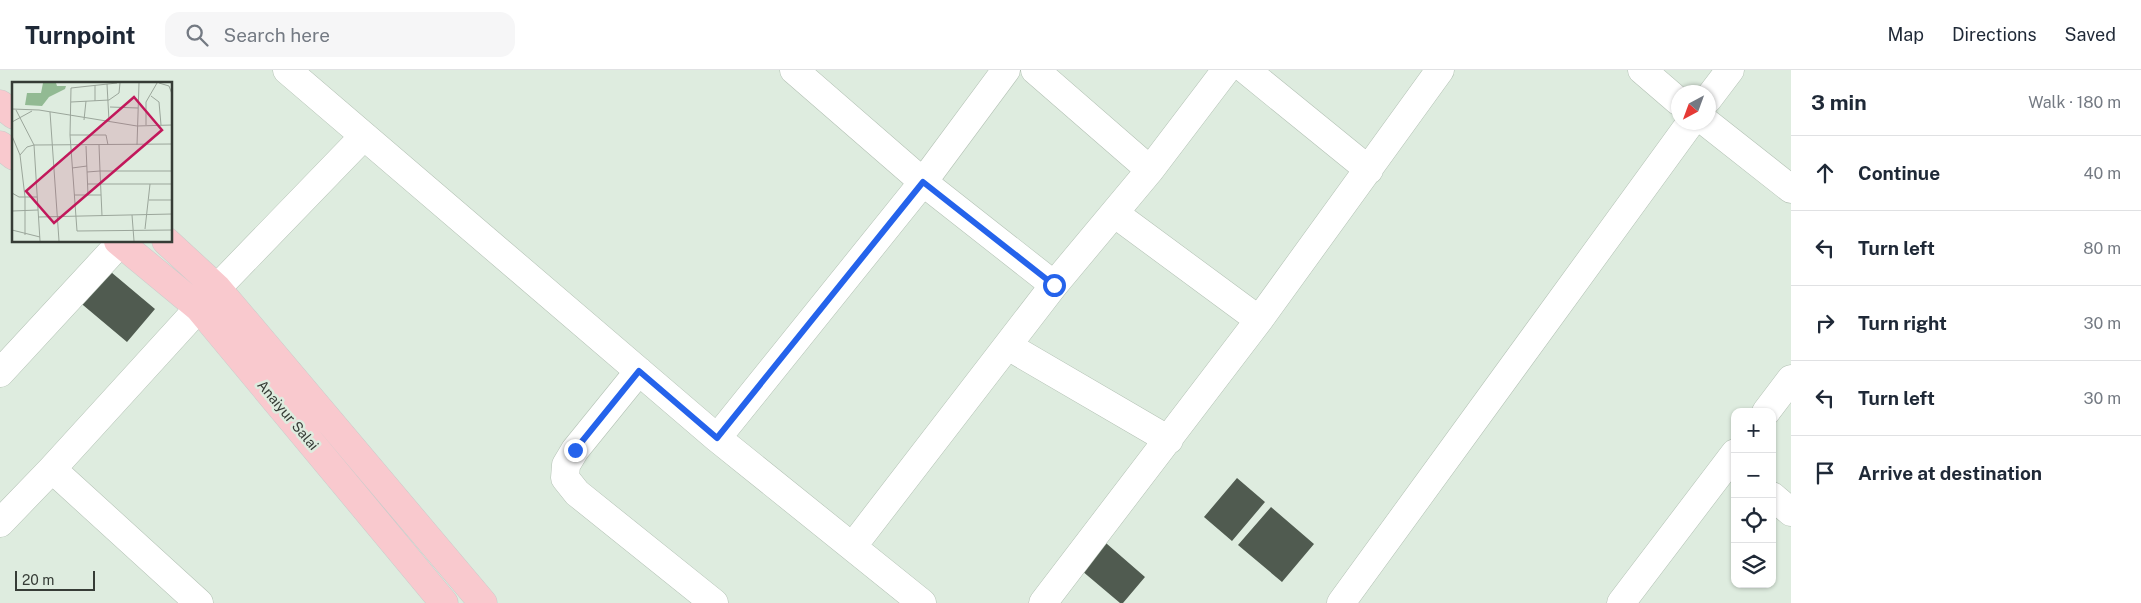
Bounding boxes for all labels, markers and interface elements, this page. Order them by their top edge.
search box [165,12,515,57]
text: Turnpoint [25,21,135,49]
icon: search [183,21,211,49]
text: Search here [223,24,330,46]
text: Map [1887,24,1924,45]
text: Directions [1952,24,2037,45]
text: Saved [2065,24,2116,45]
inset map [12,82,172,242]
north arrow [1671,85,1716,130]
text: 3 min [1811,90,1867,115]
text: Walk · 180 m [2028,93,2121,112]
icon: ahead [1811,159,1839,187]
text: Continue [1858,162,1940,184]
text: 40 m [2083,164,2121,183]
icon: left [1811,234,1839,262]
text: Turn left [1858,237,1935,259]
text: 80 m [2083,239,2121,258]
route start [1043,274,1066,297]
icon: right [1811,309,1839,337]
text: Turn right [1858,312,1947,334]
text: 30 m [2084,314,2121,333]
street label: Anaiyur Salai [254,377,322,453]
icon: left [1811,384,1839,412]
text: Turn left [1858,387,1935,409]
text: 30 m [2084,389,2121,408]
map controls [1731,408,1776,588]
button: + [1731,408,1776,453]
route end [564,439,587,462]
button: − [1731,453,1776,498]
icon: arrive [1811,459,1839,487]
text: Arrive at destination [1858,462,2042,484]
button: locate [1731,498,1776,543]
button: layers [1731,543,1776,588]
scale bar [15,568,95,591]
text: 20 m [22,572,54,588]

